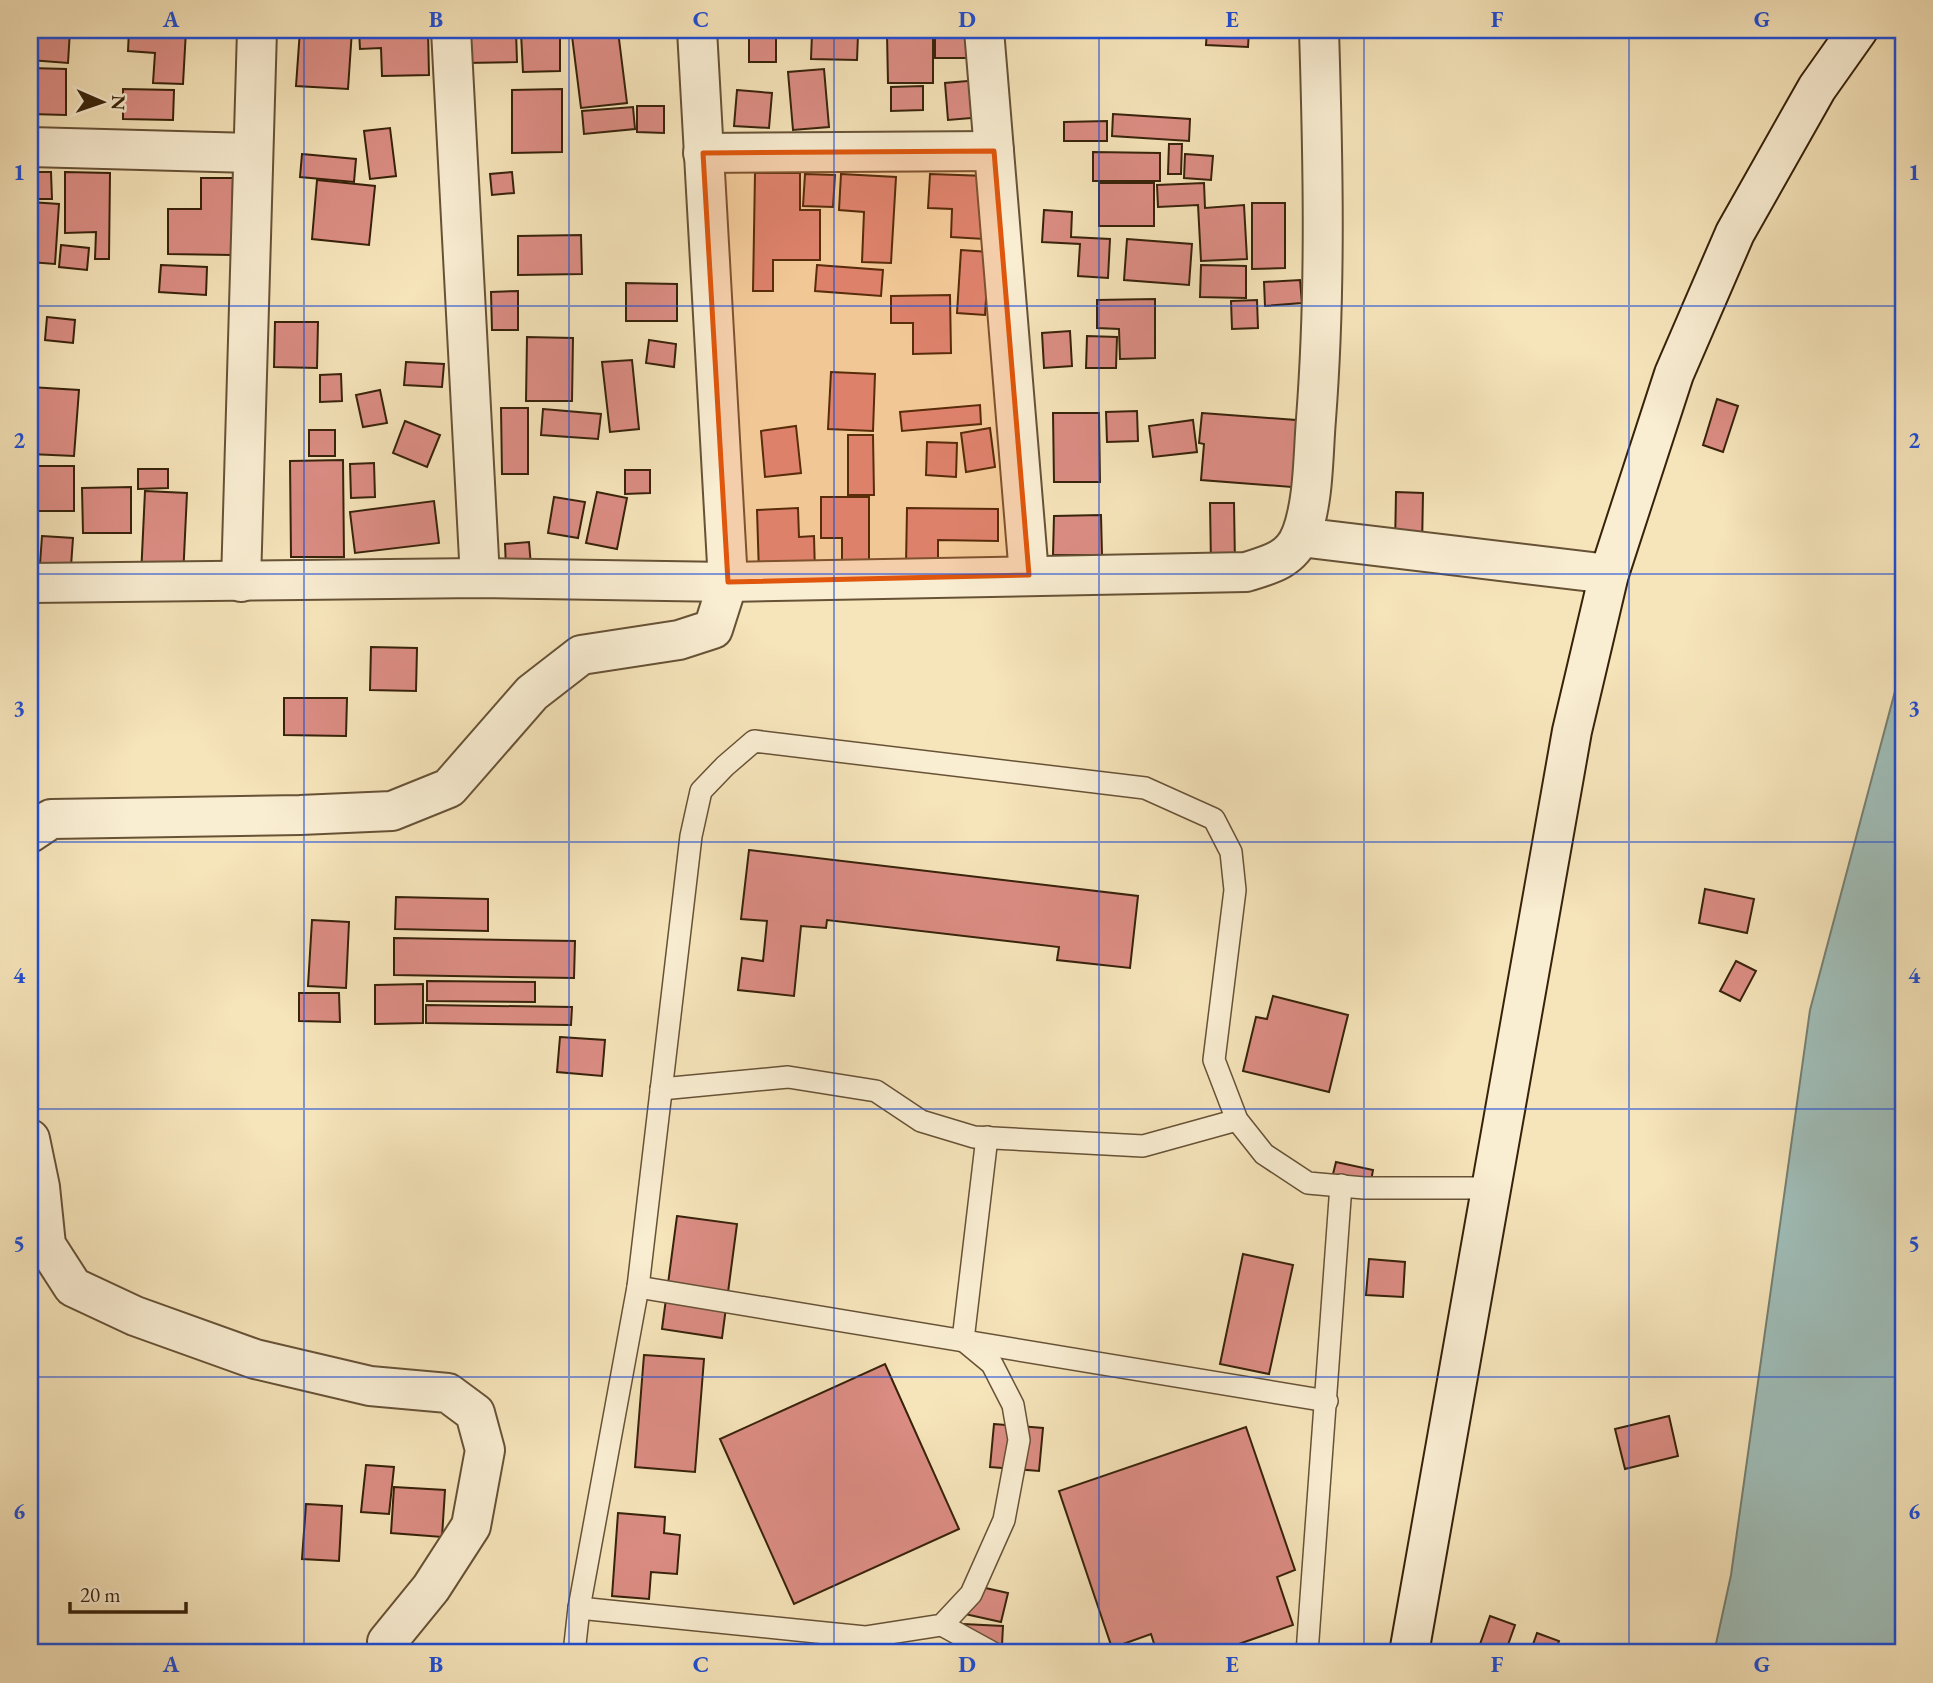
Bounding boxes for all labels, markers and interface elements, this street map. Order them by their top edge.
text: A [162,4,180,34]
text: B [429,4,443,34]
text: C [693,4,709,34]
text: D [958,4,976,34]
text: E [1225,4,1239,34]
text: F [1491,4,1504,34]
text: G [1754,4,1770,34]
north arrow [66,66,136,136]
text: N [106,94,131,111]
text: 1 [13,157,25,187]
text: 1 [1908,157,1920,187]
text: 2 [13,425,25,455]
text: 2 [1908,425,1920,455]
text: 3 [13,693,25,723]
text: 3 [1908,693,1920,723]
text: 4 [13,960,26,990]
text: 4 [1908,960,1921,990]
text: 5 [13,1228,25,1258]
text: 5 [1908,1228,1920,1258]
text: 6 [13,1496,25,1526]
text: 6 [1908,1496,1920,1526]
scale bar [70,1571,186,1615]
text: 20 m [80,1581,121,1608]
text: A [162,1649,180,1679]
text: B [429,1649,443,1679]
text: C [693,1649,709,1679]
text: D [958,1649,976,1679]
text: E [1225,1649,1239,1679]
text: F [1491,1649,1504,1679]
text: G [1754,1649,1770,1679]

